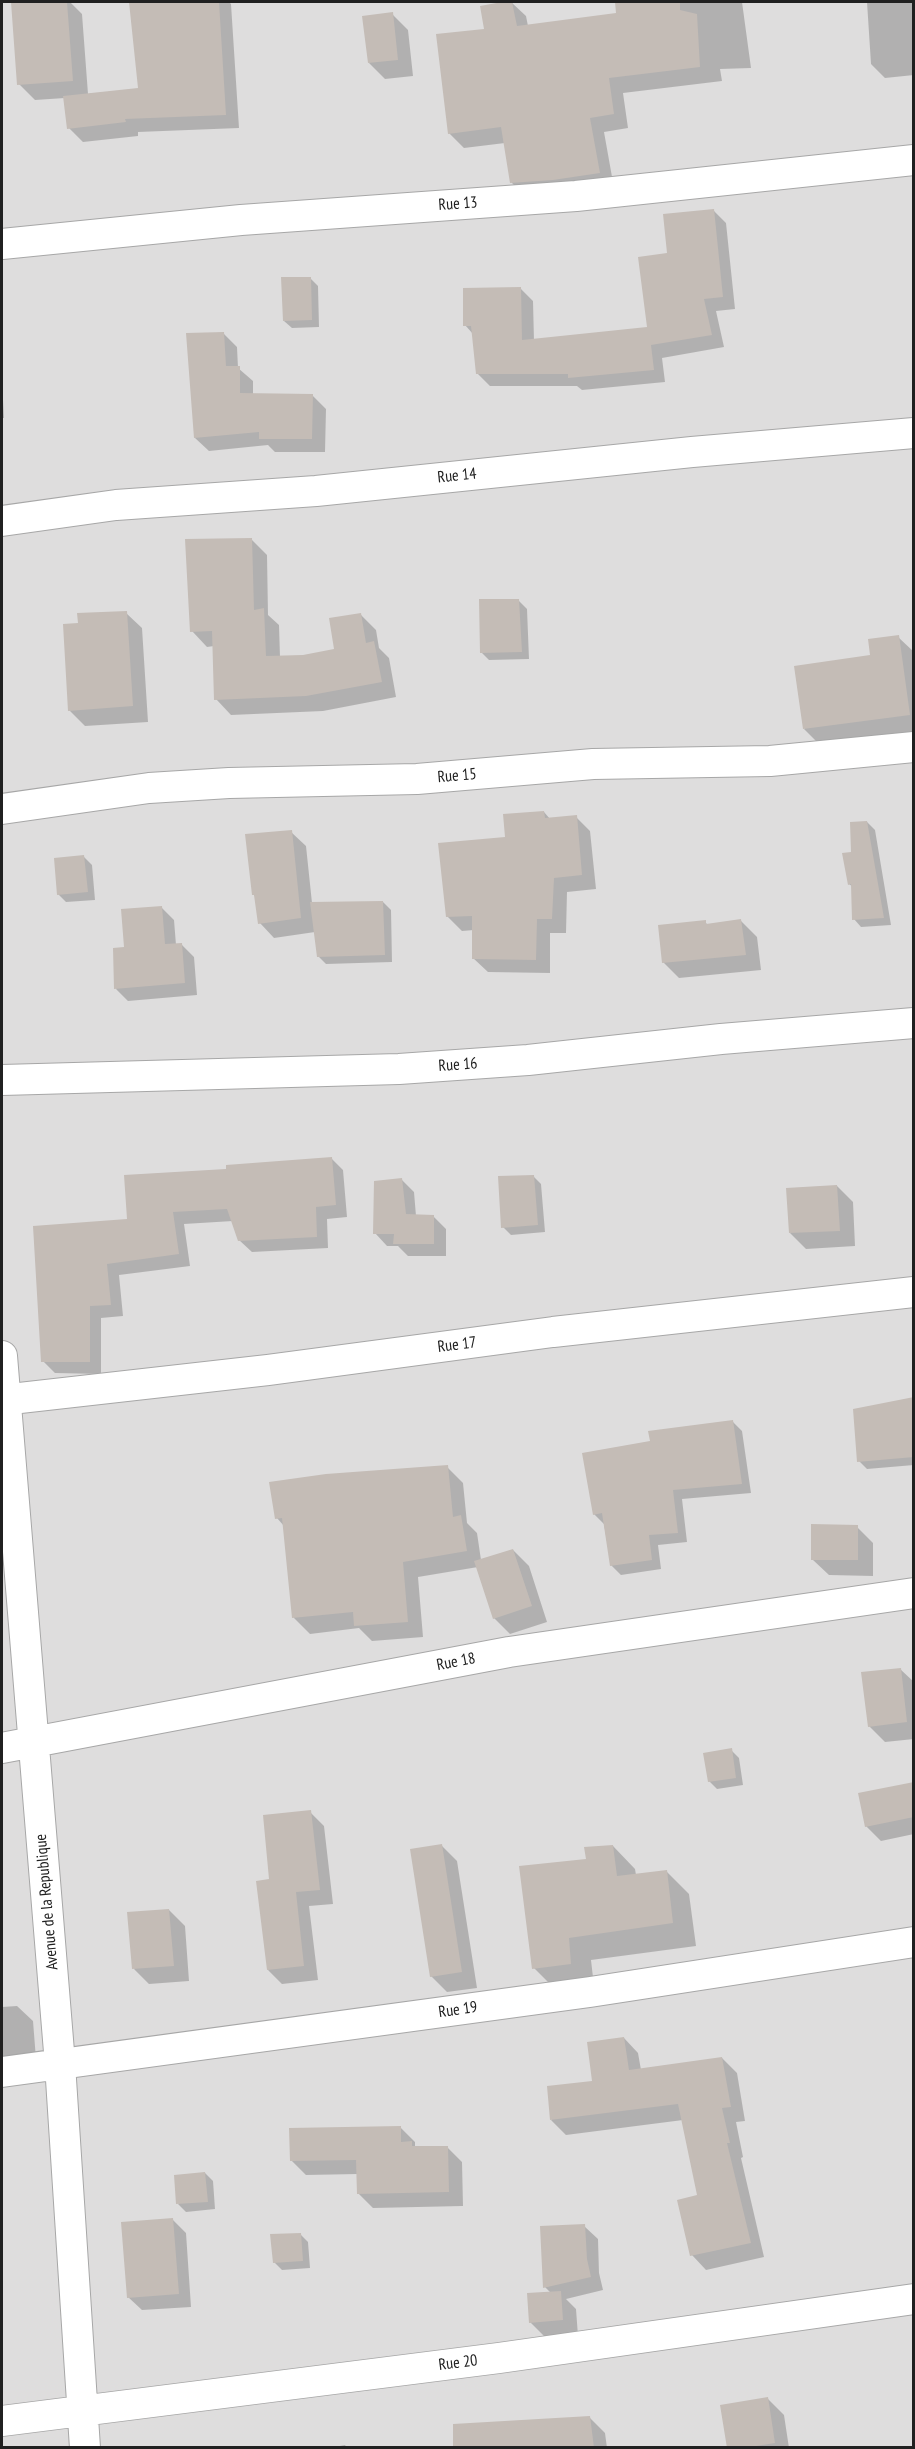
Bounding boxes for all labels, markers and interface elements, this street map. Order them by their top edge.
street label: Rue 13 [438,193,478,215]
street label: Rue 14 [437,464,477,488]
street label: Rue 15 [437,765,477,787]
street label: Rue 16 [438,1054,478,1076]
street label: Rue 17 [436,1333,478,1357]
street label: Rue 18 [435,1649,477,1675]
street label: Avenue de la Republique [31,1833,63,1971]
street label: Rue 19 [437,1998,479,2022]
street label: Rue 20 [437,2351,479,2375]

